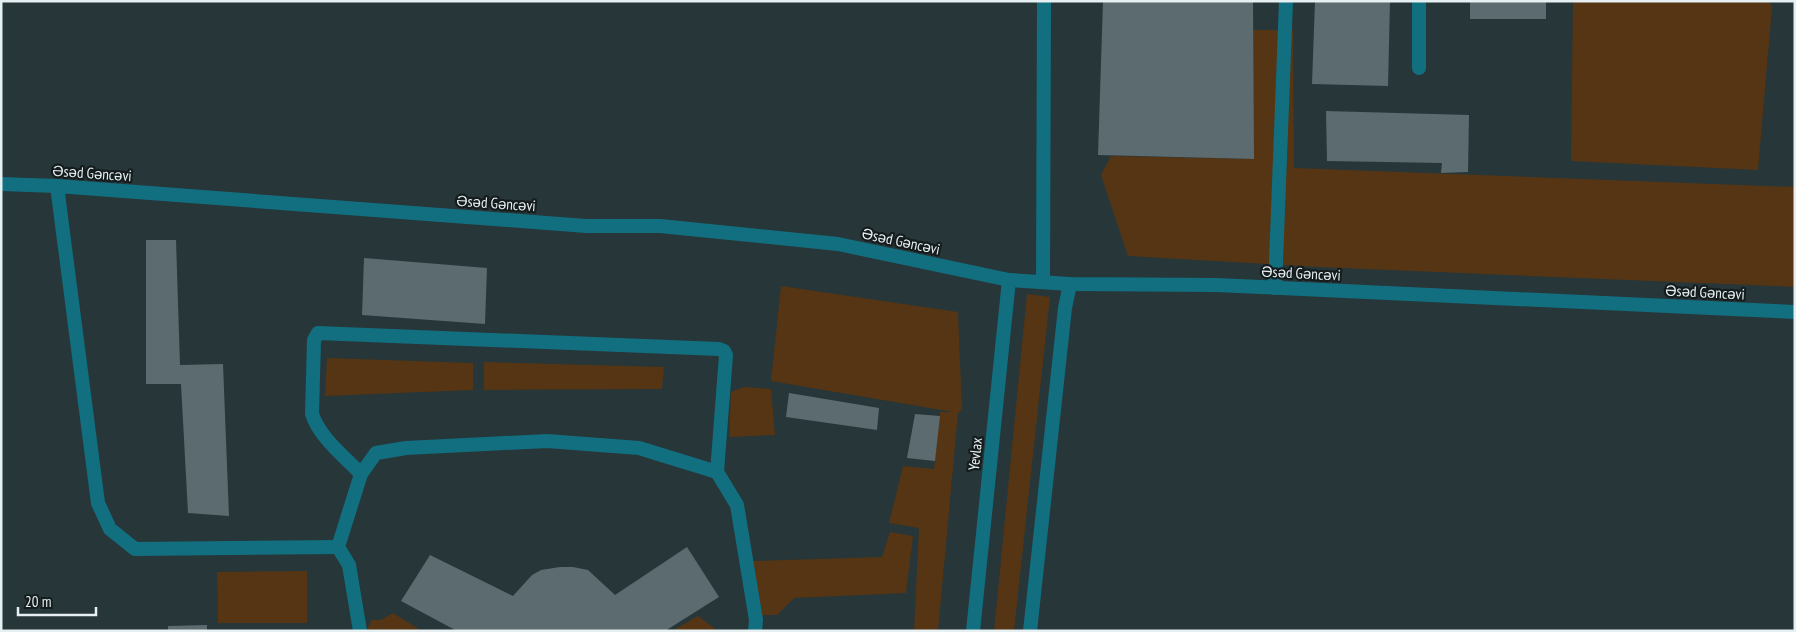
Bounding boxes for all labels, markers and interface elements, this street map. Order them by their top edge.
street label: Əsəd Gəncəvi [52,161,132,185]
street label: Əsəd Gəncəvi [456,191,536,215]
street label: Əsəd Gəncəvi [860,223,942,259]
street label: Əsəd Gəncəvi [1261,261,1341,285]
street label: Əsəd Gəncəvi [1665,280,1745,304]
street label: Yevlax [964,437,986,471]
scale bar [18,584,95,616]
text: 20 m [25,592,51,611]

